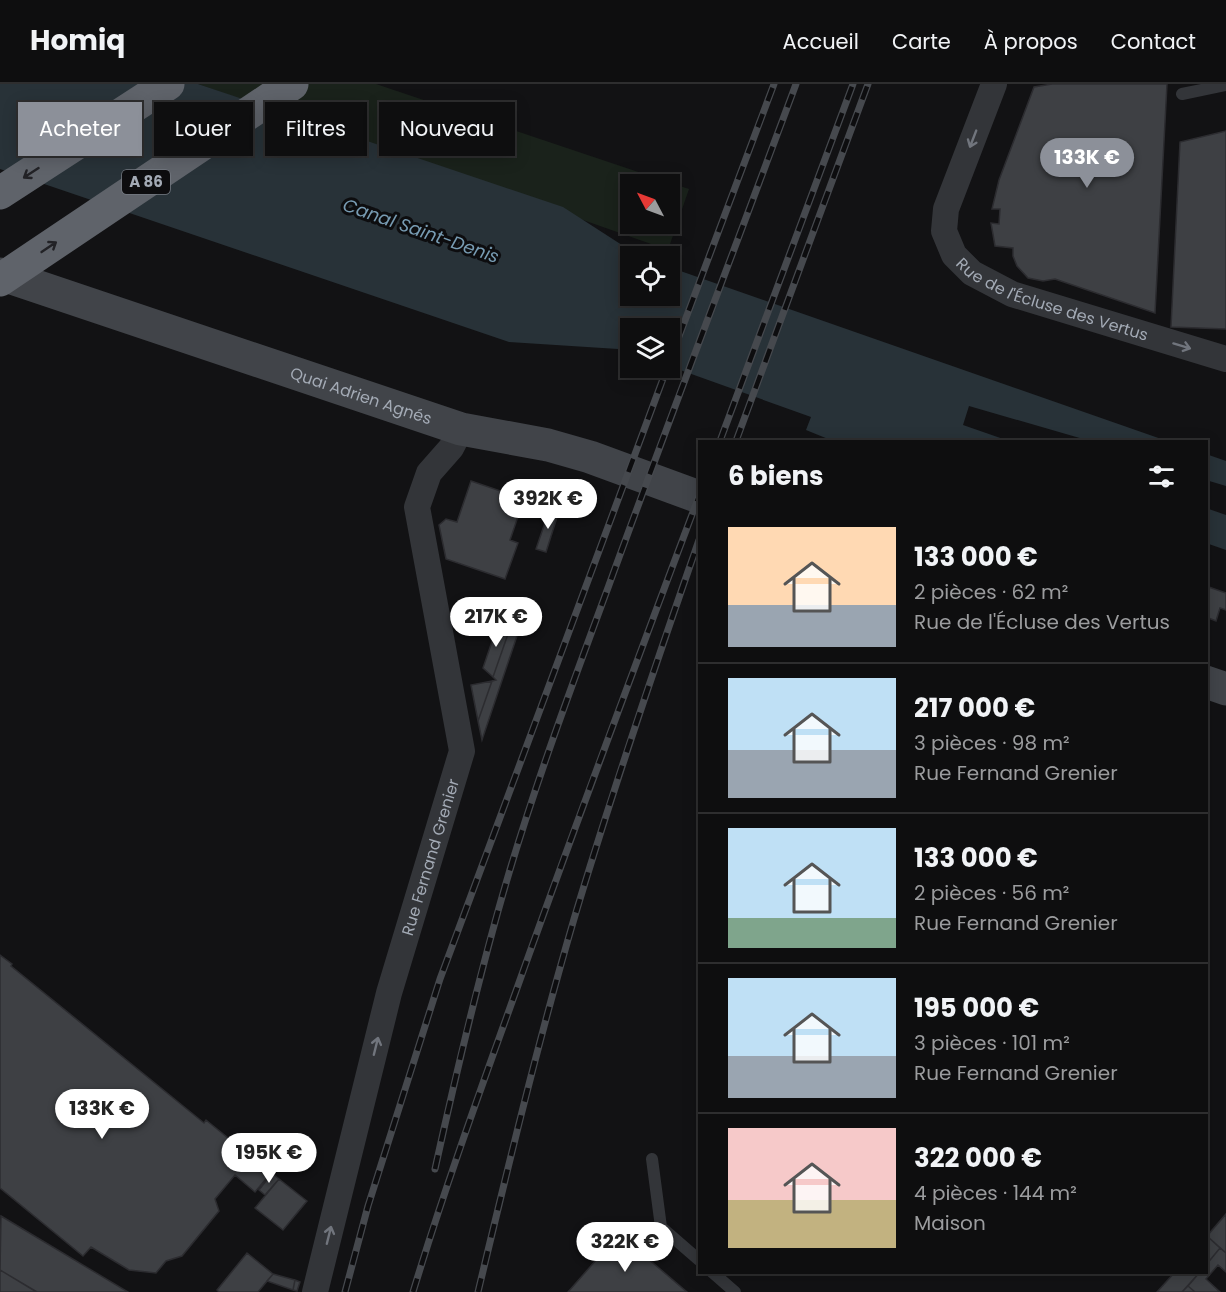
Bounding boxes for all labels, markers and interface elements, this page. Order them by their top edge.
text: Homiq [30,21,125,60]
text: Accueil [782,27,859,56]
text: Carte [892,27,951,56]
text: À propos [984,27,1078,56]
text: Contact [1111,27,1196,56]
chip: Acheter [18,102,142,156]
chip: Louer [154,102,253,156]
chip: Filtres [265,102,367,156]
chip: Nouveau [379,102,515,156]
one-way arrow [966,129,977,147]
pin: 133K € [1038,138,1136,189]
text: 133K € [1054,143,1120,171]
one-way arrow [23,167,39,179]
road number: A 86 [122,170,170,194]
north arrow [620,174,680,234]
map controls [620,174,680,378]
water label: Canal Saint-Denis [340,192,503,269]
one-way arrow [40,241,56,253]
button: locate [620,246,680,306]
street label: Rue de l'Écluse des Vertus [951,253,1151,347]
button: layers [620,318,680,378]
one-way arrow [1172,341,1191,352]
street label: Quai Adrien Agnés [287,361,435,430]
text: 6 biens [728,458,823,494]
icon: filters [1145,460,1178,493]
pin: 392K € [499,479,597,530]
text: 392K € [513,484,583,512]
text: 133 000 € [914,539,1038,575]
icon: home [776,551,848,623]
text: 2 pièces · 62 m² [914,578,1068,606]
pin: 217K € [447,597,545,648]
text: 217K € [464,602,528,630]
text: Rue de l'Écluse des Vertus [914,608,1170,636]
text: 217 000 € [914,690,1035,726]
icon: home [776,702,848,774]
text: 3 pièces · 98 m² [914,729,1070,757]
text: Rue Fernand Grenier [914,759,1118,787]
street label: Rue Fernand Grenier [396,776,465,939]
text: 133 000 € [914,840,1038,876]
icon: home [776,852,848,924]
text: 2 pièces · 56 m² [914,879,1069,907]
text: Rue Fernand Grenier [914,909,1118,937]
text: 195 000 € [914,990,1039,1026]
icon: home [776,1002,848,1074]
text: 3 pièces · 101 m² [914,1029,1070,1057]
one-way arrow [370,1037,382,1056]
text: Rue Fernand Grenier [914,1059,1118,1087]
pin: 133K € [53,1089,151,1140]
text: 133K € [69,1094,135,1122]
pin: 195K € [220,1133,318,1184]
text: 195K € [236,1138,302,1166]
text: 322 000 € [914,1140,1042,1176]
icon: home [776,1152,848,1224]
text: 4 pièces · 144 m² [914,1179,1077,1207]
text: Maison [914,1209,986,1237]
pin: 322K € [576,1222,674,1273]
one-way arrow [324,1226,336,1245]
text: 322K € [590,1227,660,1255]

